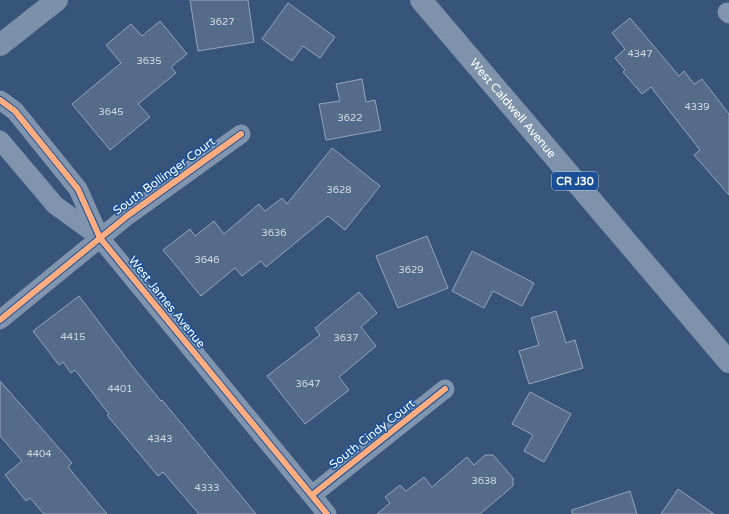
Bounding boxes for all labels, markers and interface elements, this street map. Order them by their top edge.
house number: 3627 [209,16,235,28]
house number: 4347 [627,48,653,60]
house number: 3635 [136,55,162,67]
street label: West Caldwell Avenue [467,56,559,161]
house number: 4339 [684,101,710,113]
house number: 3645 [98,106,124,118]
house number: 3622 [337,112,363,124]
street label: South Bollinger Court [110,134,218,218]
road number: CR J30 [552,172,598,190]
house number: 3628 [326,184,352,196]
house number: 3636 [261,227,287,239]
street label: West James Avenue [126,253,208,351]
house number: 3646 [194,254,220,266]
house number: 3629 [398,264,424,276]
house number: 4415 [60,331,86,343]
house number: 3637 [333,332,359,344]
house number: 3647 [295,378,321,390]
house number: 4401 [107,383,133,395]
street label: South Cindy Court [326,396,418,472]
house number: 4343 [147,433,173,445]
house number: 4404 [26,448,52,460]
house number: 3638 [471,475,497,487]
house number: 4333 [194,482,220,494]

